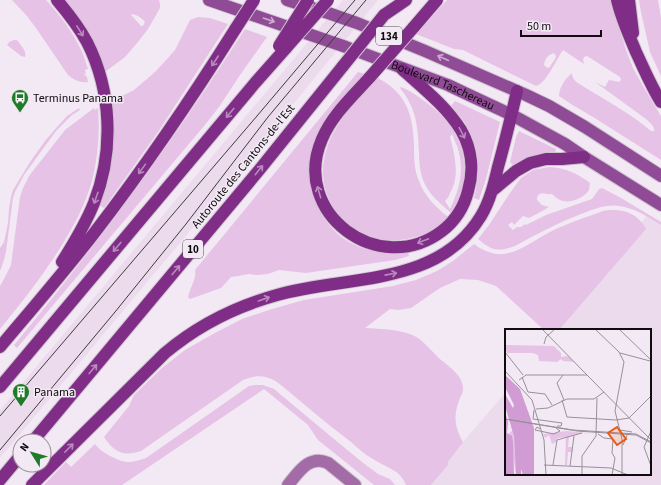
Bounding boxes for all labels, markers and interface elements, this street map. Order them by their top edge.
scale bar [521,12,601,38]
one-way arrow [262,17,275,24]
text: 50 m [527,18,551,35]
one-way arrow [76,25,84,36]
road number: 134 [376,27,402,45]
one-way arrow [437,54,449,62]
one-way arrow [211,55,219,66]
street label: Boulevard Taschereau [389,57,497,115]
bus stop icon: Terminus Panama [10,88,30,113]
place label: Terminus Panama [33,90,123,107]
street label: Autoroute des Cantons-de-l'Est [188,100,299,232]
one-way arrow [226,107,235,118]
one-way arrow [459,127,467,139]
one-way arrow [138,163,146,174]
one-way arrow [254,164,263,175]
one-way arrow [315,185,322,198]
one-way arrow [91,191,99,203]
one-way arrow [418,238,430,246]
road number: 10 [183,240,203,258]
one-way arrow [113,242,122,252]
one-way arrow [171,264,180,275]
one-way arrow [384,269,397,277]
one-way arrow [257,295,270,302]
inset map [505,329,651,475]
one-way arrow [88,364,97,375]
building icon: Panama [11,382,31,407]
place label: Panama [34,384,75,401]
north arrow [12,433,52,473]
text: N [16,440,33,455]
one-way arrow [64,443,74,452]

